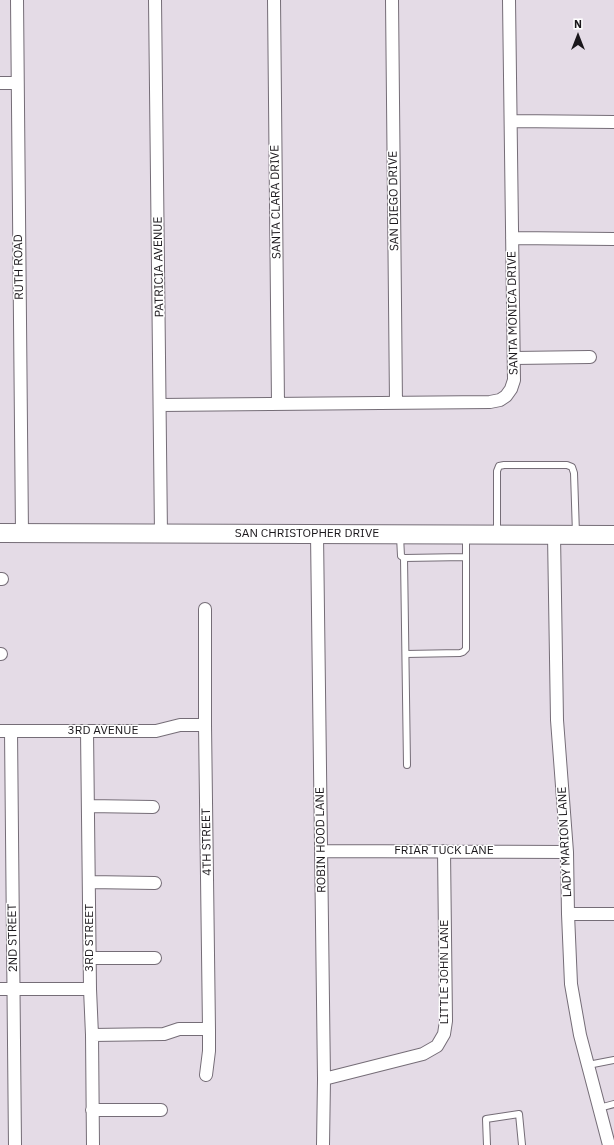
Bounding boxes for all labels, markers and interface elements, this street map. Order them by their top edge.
north arrow [558,16,598,56]
text: N [574,17,582,31]
street label: SANTA CLARA DRIVE [268,145,284,259]
street label: SAN DIEGO DRIVE [386,151,402,251]
street label: PATRICIA AVENUE [151,216,167,318]
street label: RUTH ROAD [11,234,27,300]
street label: SANTA MONICA DRIVE [505,251,521,375]
street label: SAN CHRISTOPHER DRIVE [235,527,379,541]
street label: 3RD AVENUE [68,724,138,738]
street label: LADY MARION LANE [555,786,575,898]
street label: ROBIN HOOD LANE [313,787,329,893]
street label: 4TH STREET [199,808,215,876]
street label: FRIAR TUCK LANE [394,844,494,858]
street label: 2ND STREET [5,903,21,973]
street label: 3RD STREET [83,904,97,972]
street label: LITTLE JOHN LANE [438,920,452,1024]

